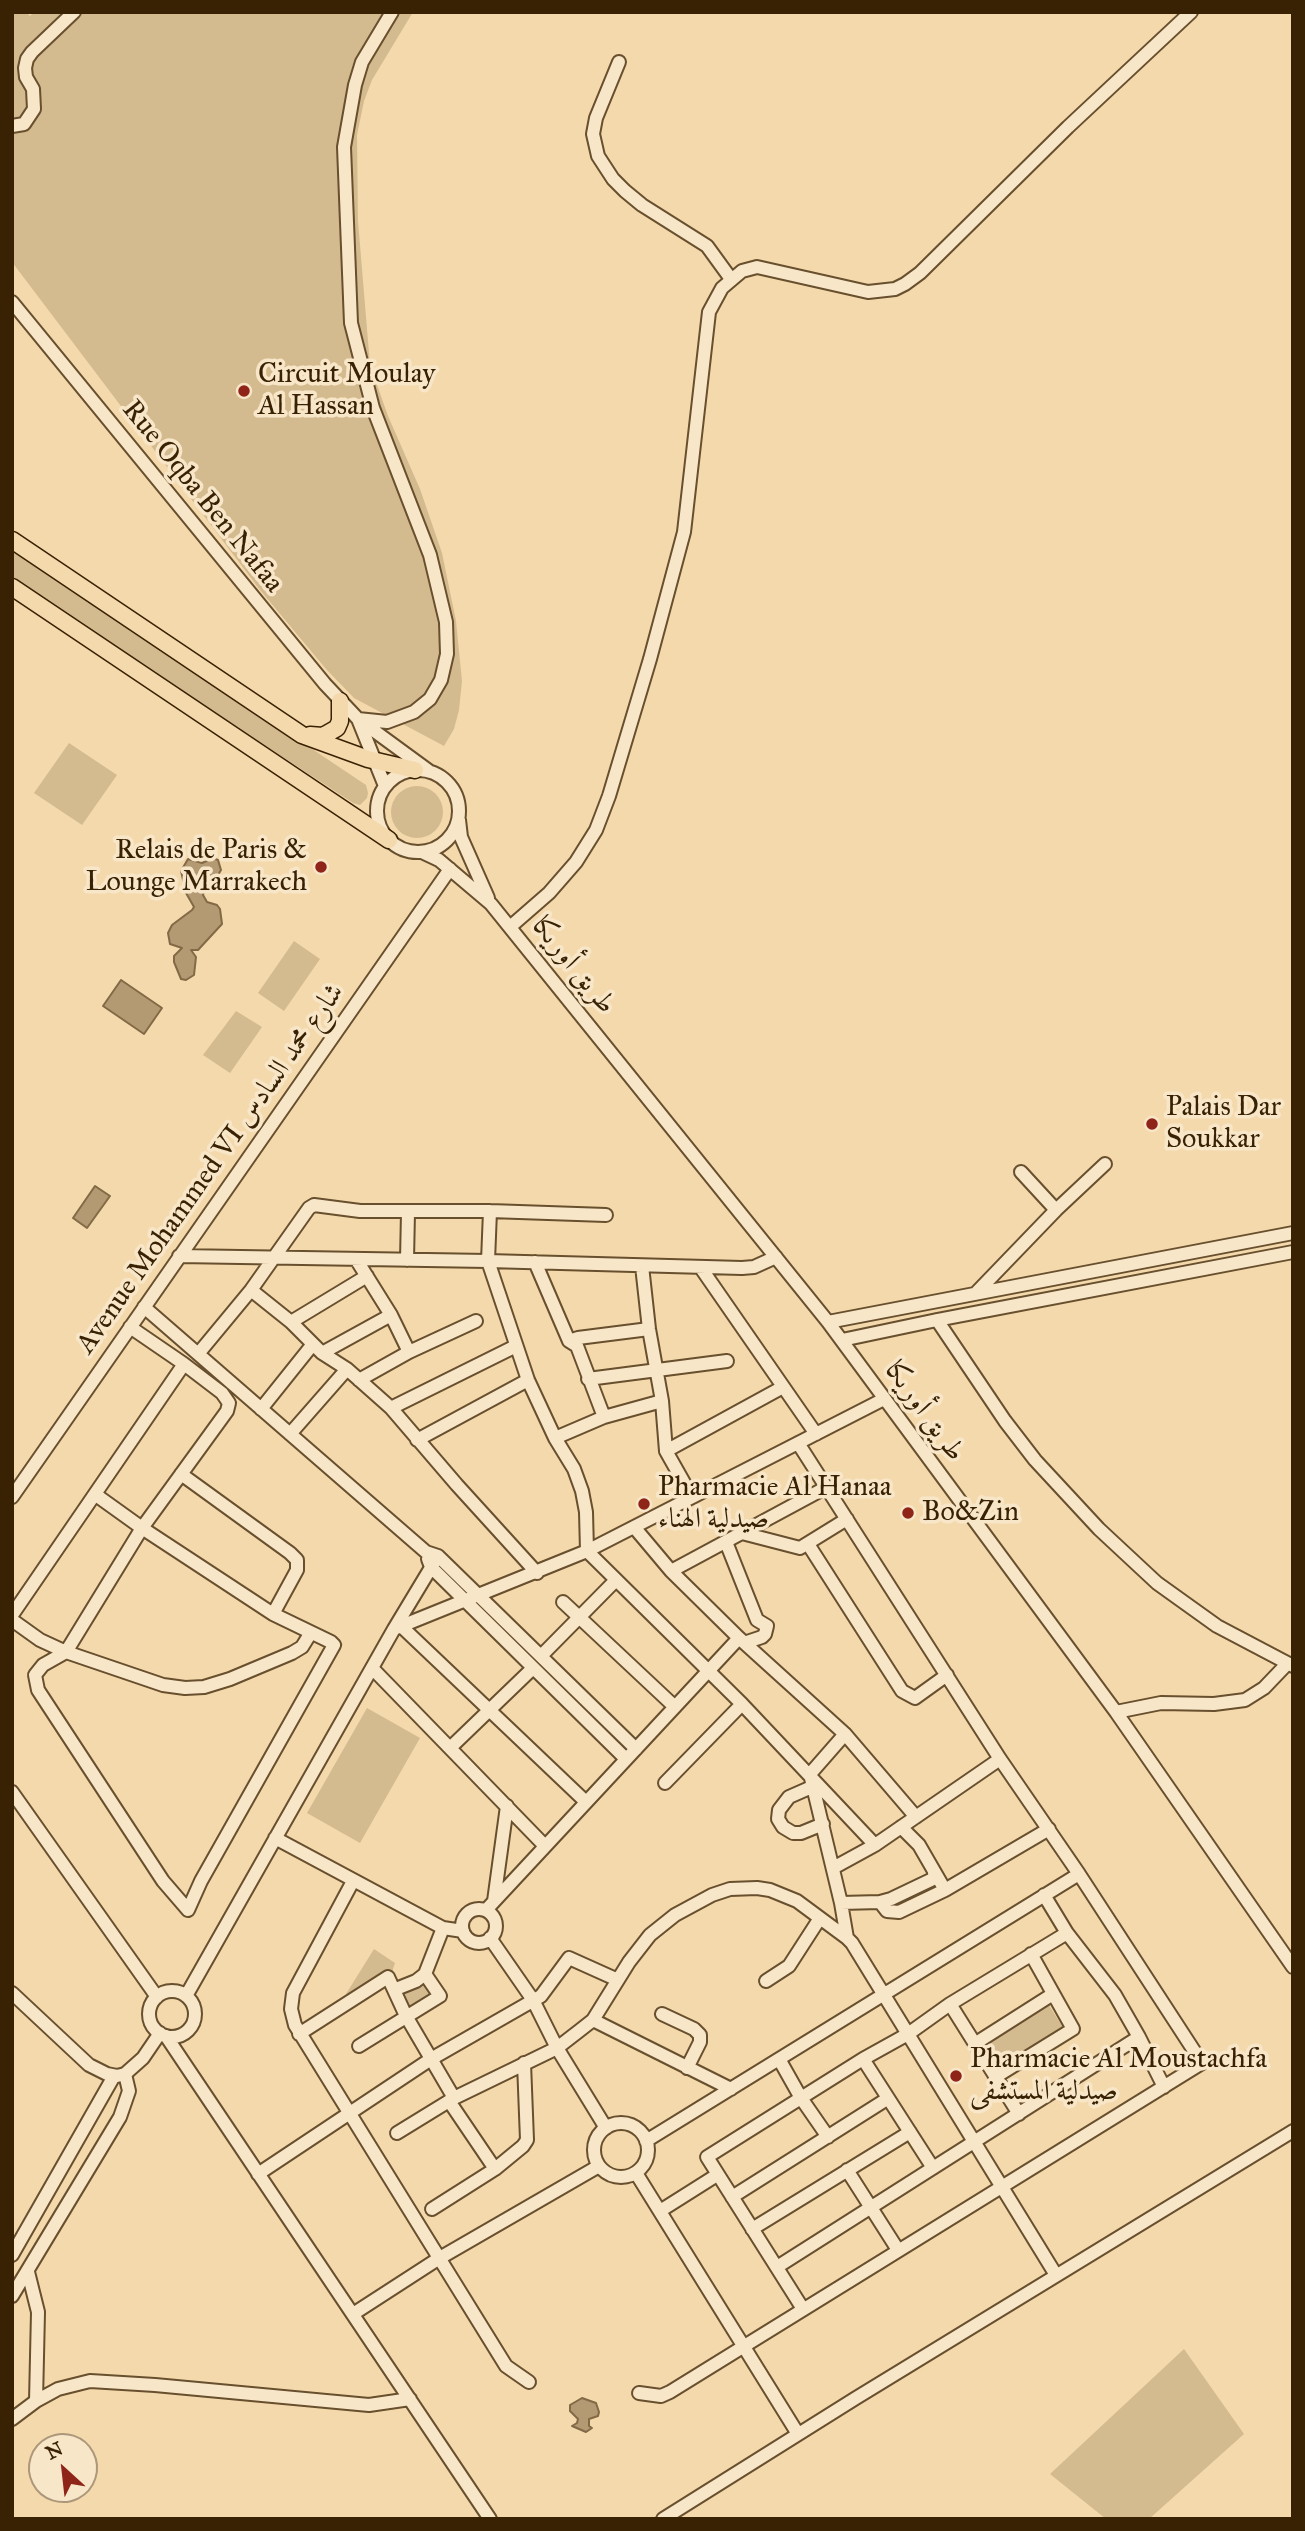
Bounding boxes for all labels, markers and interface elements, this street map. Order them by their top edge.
place label: Circuit Moulay Al Hassan [258,358,435,424]
marker: Circuit Moulay Al Hassan [236,383,252,399]
street label: Rue Oqba Ben Nafaa [114,394,290,600]
place label: Relais de Paris & Lounge Marrakech [86,834,307,900]
marker: Relais de Paris & Lounge Marrakech [313,859,329,875]
street label: طريق أوريكا [524,911,622,1021]
street label: Avenue Mohammed VI شارع محمد السادس [70,977,352,1361]
place label: Palais Dar Soukkar [1166,1091,1281,1157]
marker: Palais Dar Soukkar [1144,1116,1160,1132]
street label: طريق أوريكا [877,1356,971,1468]
place label: Pharmacie Al Hanaa صيدلية الهناء [658,1471,892,1537]
marker: Pharmacie Al Hanaa صيدلية الهناء [636,1496,652,1512]
place label: Bo&Zin [922,1496,1019,1530]
marker: Bo&Zin [900,1505,916,1521]
place label: Pharmacie Al Moustachfa صيدلية المستشفى [970,2043,1267,2109]
marker: Pharmacie Al Moustachfa صيدلية المستشفى [948,2068,964,2084]
north arrow [28,2433,98,2503]
text: N [42,2437,67,2465]

